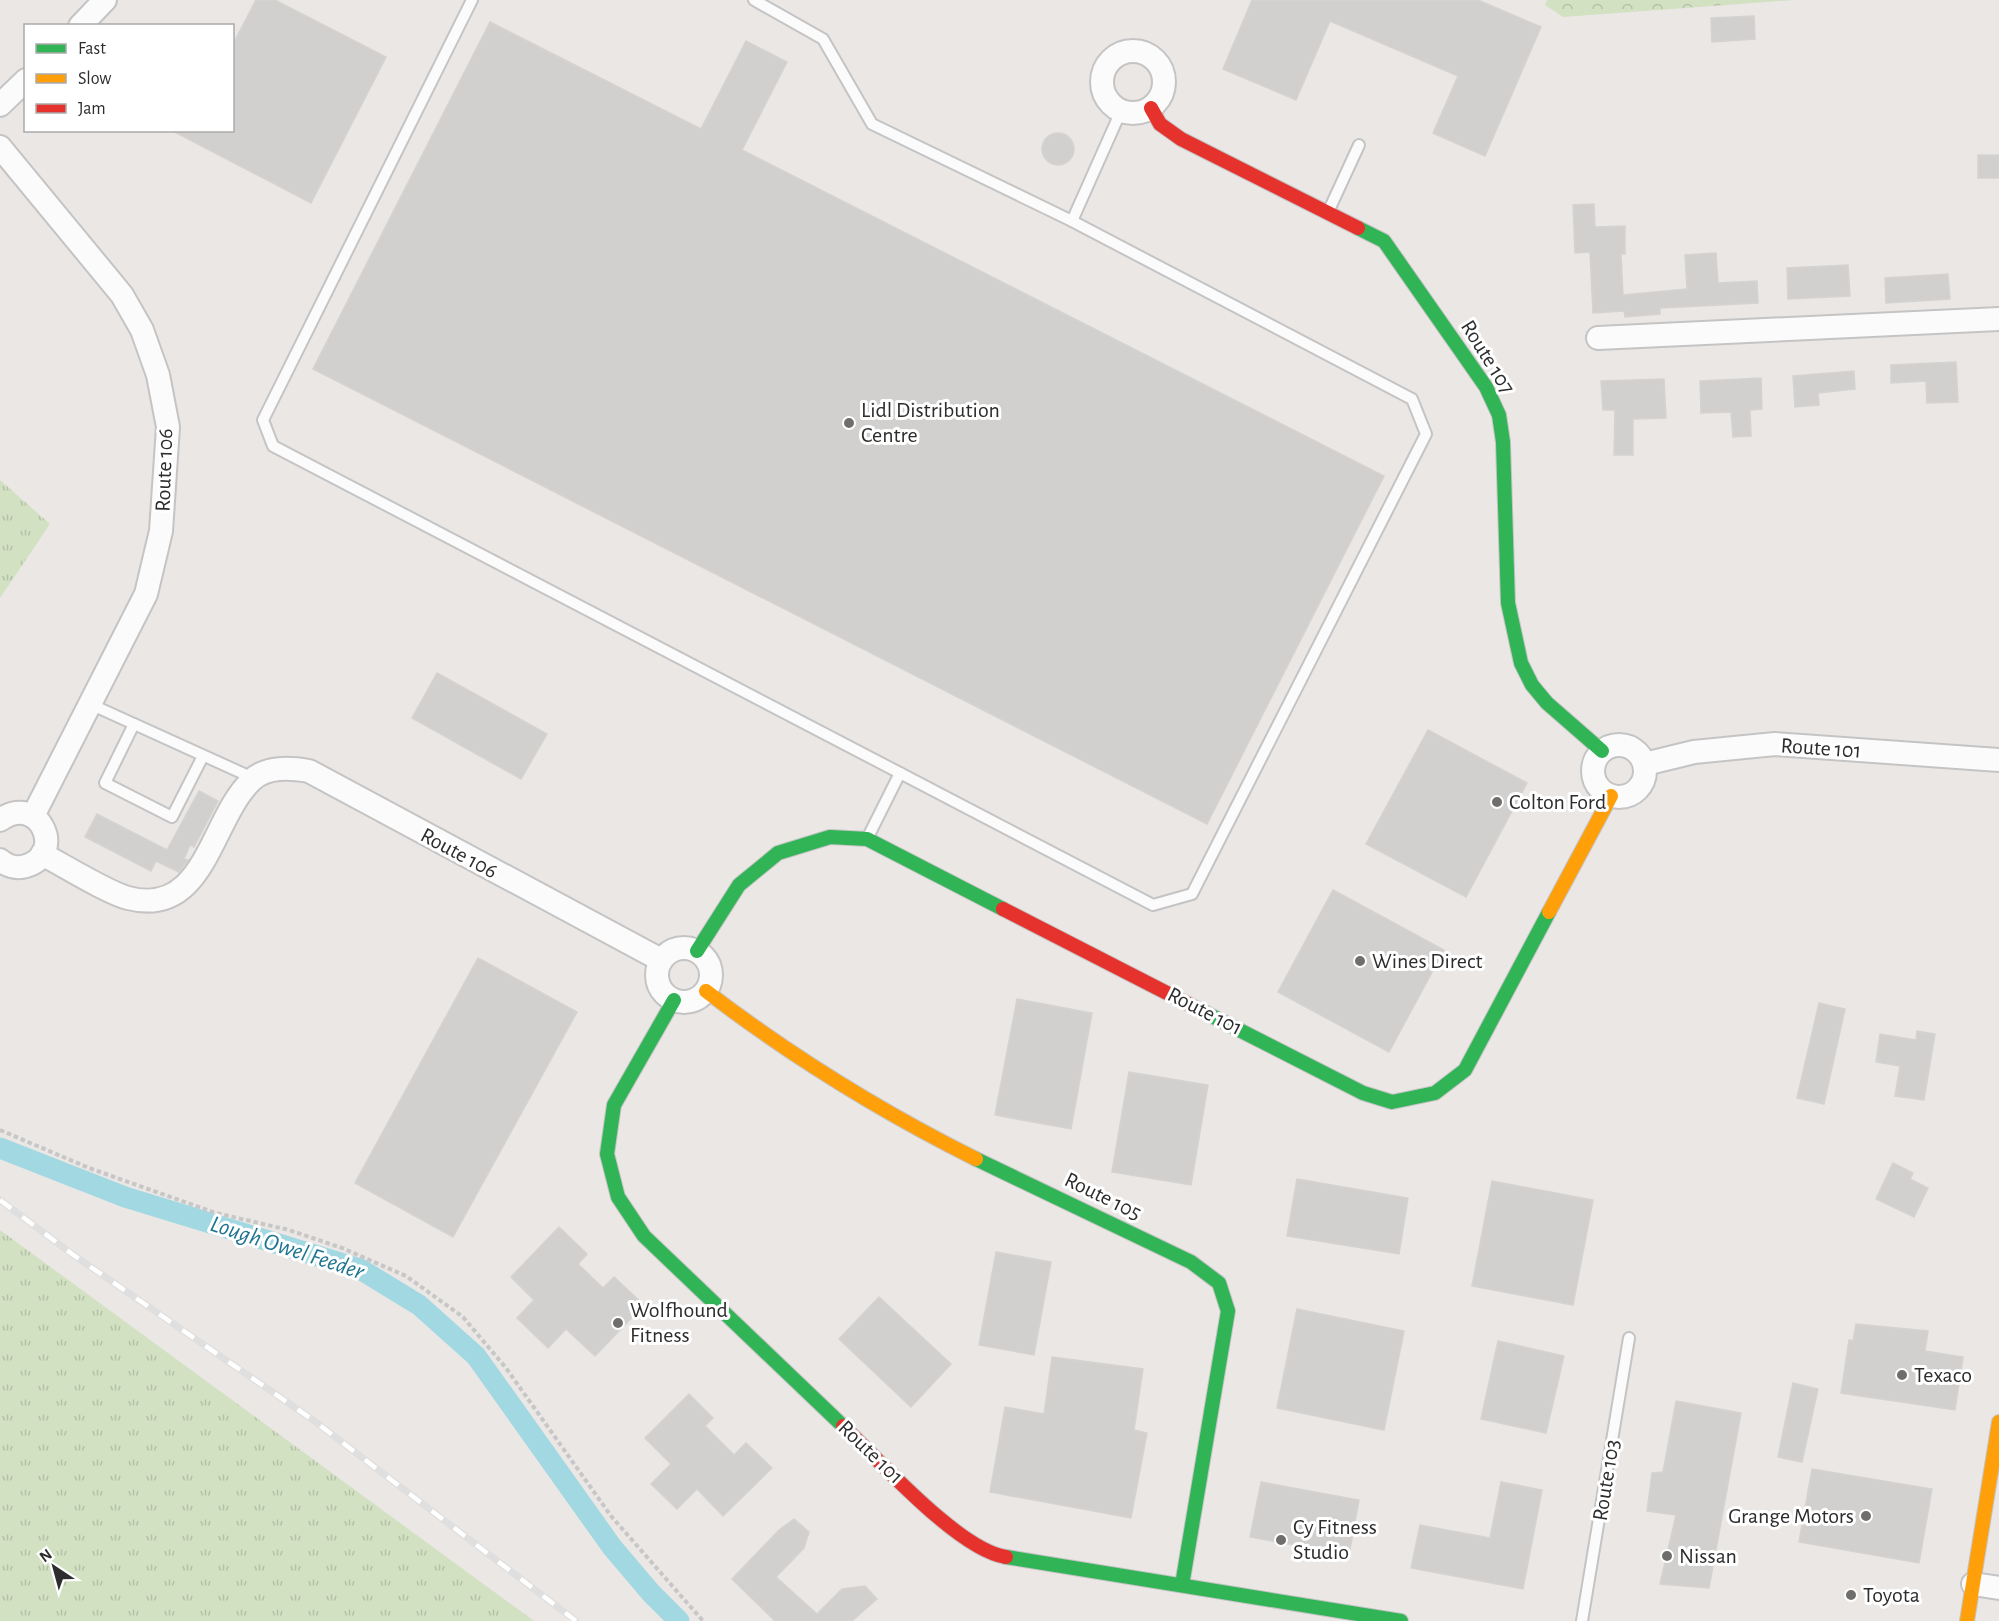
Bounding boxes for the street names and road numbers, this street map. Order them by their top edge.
street label: Route 107 [1457,316,1519,398]
street label: Route 106 [152,428,176,512]
street label: Route 101 [1780,734,1862,762]
street label: Route 106 [417,824,501,882]
street label: Route 101 [1164,983,1246,1039]
street label: Route 105 [1061,1168,1145,1224]
street label: Route 101 [834,1416,908,1488]
street label: Route 103 [1589,1438,1623,1522]

